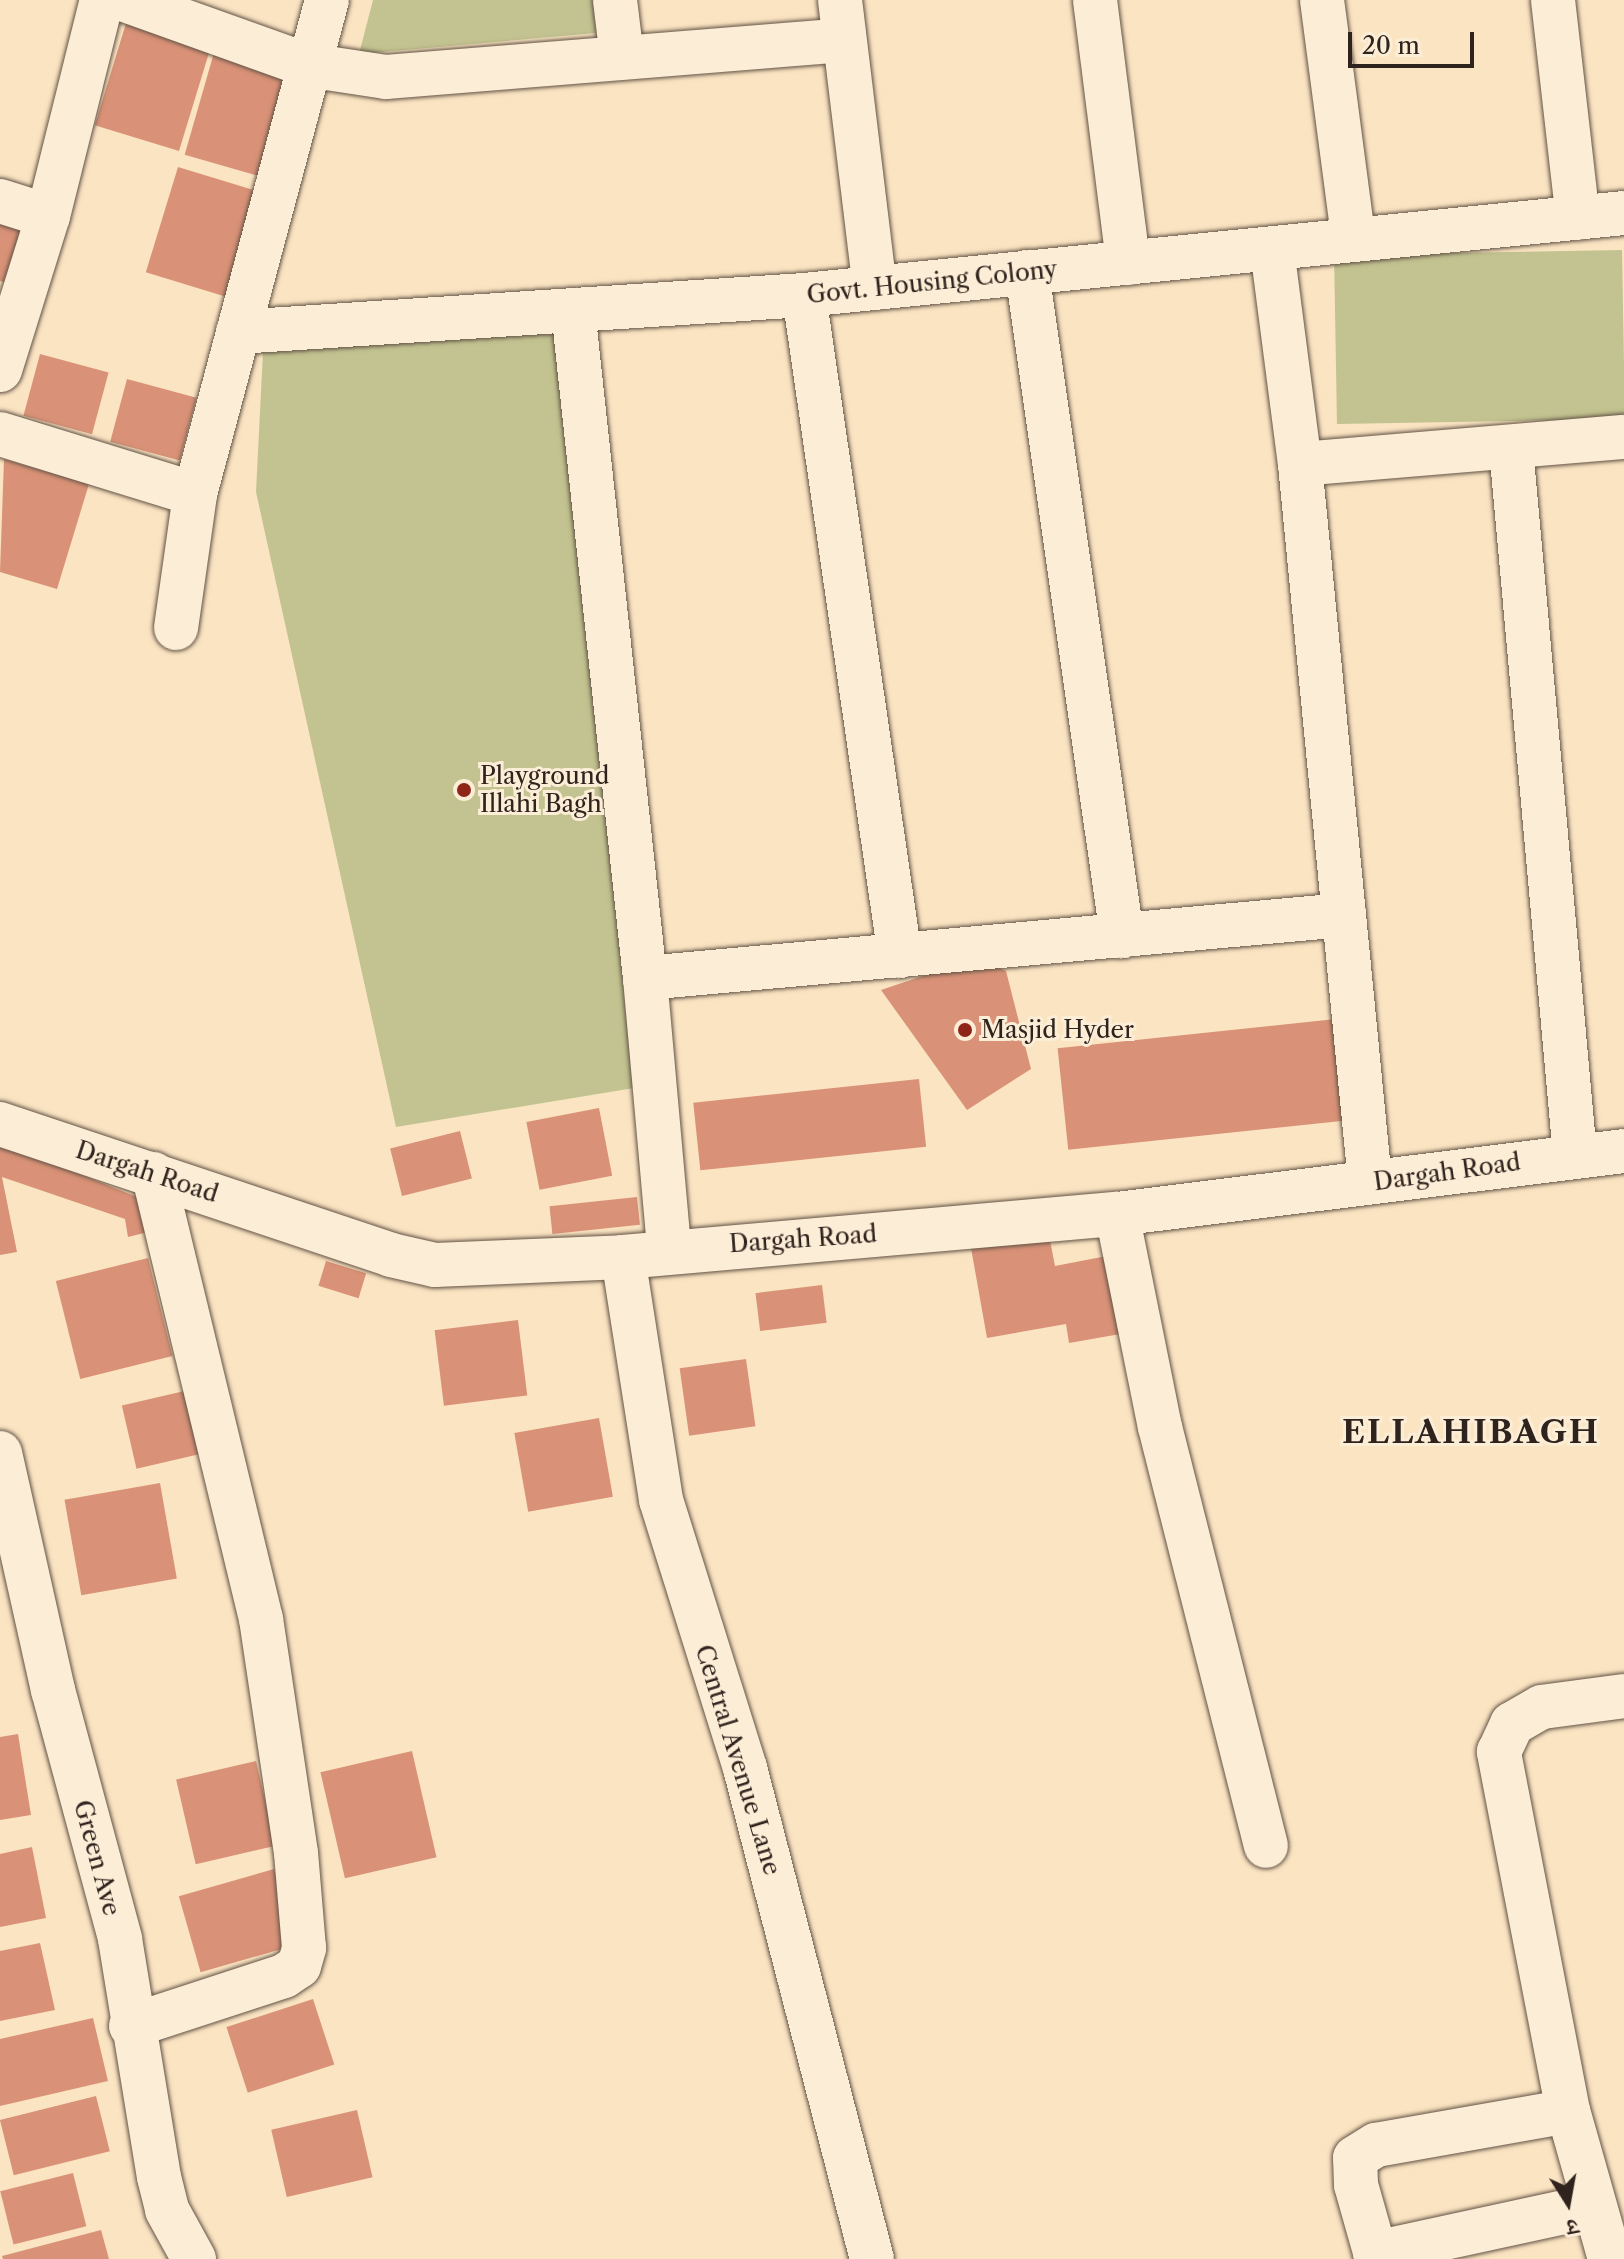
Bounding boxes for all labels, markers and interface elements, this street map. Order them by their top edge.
scale bar [1352,16,1478,66]
text: 20 m [1362,31,1420,60]
street label: Govt. Housing Colony [805,255,1059,309]
place label: Playground Illahi Bagh [480,762,609,818]
marker: Playground Illahi Bagh [455,781,473,799]
place label: Masjid Hyder [981,1016,1134,1044]
marker: Masjid Hyder [956,1021,974,1039]
street label: Dargah Road [72,1135,222,1209]
street label: Dargah Road [1372,1147,1522,1197]
street label: Dargah Road [728,1219,878,1259]
district label: ELLAHIBAGH [1342,1413,1600,1451]
street label: Central Avenue Lane [689,1641,787,1879]
street label: Green Ave [68,1797,126,1919]
north arrow [1528,2163,1608,2243]
text: उ [1565,2213,1581,2241]

